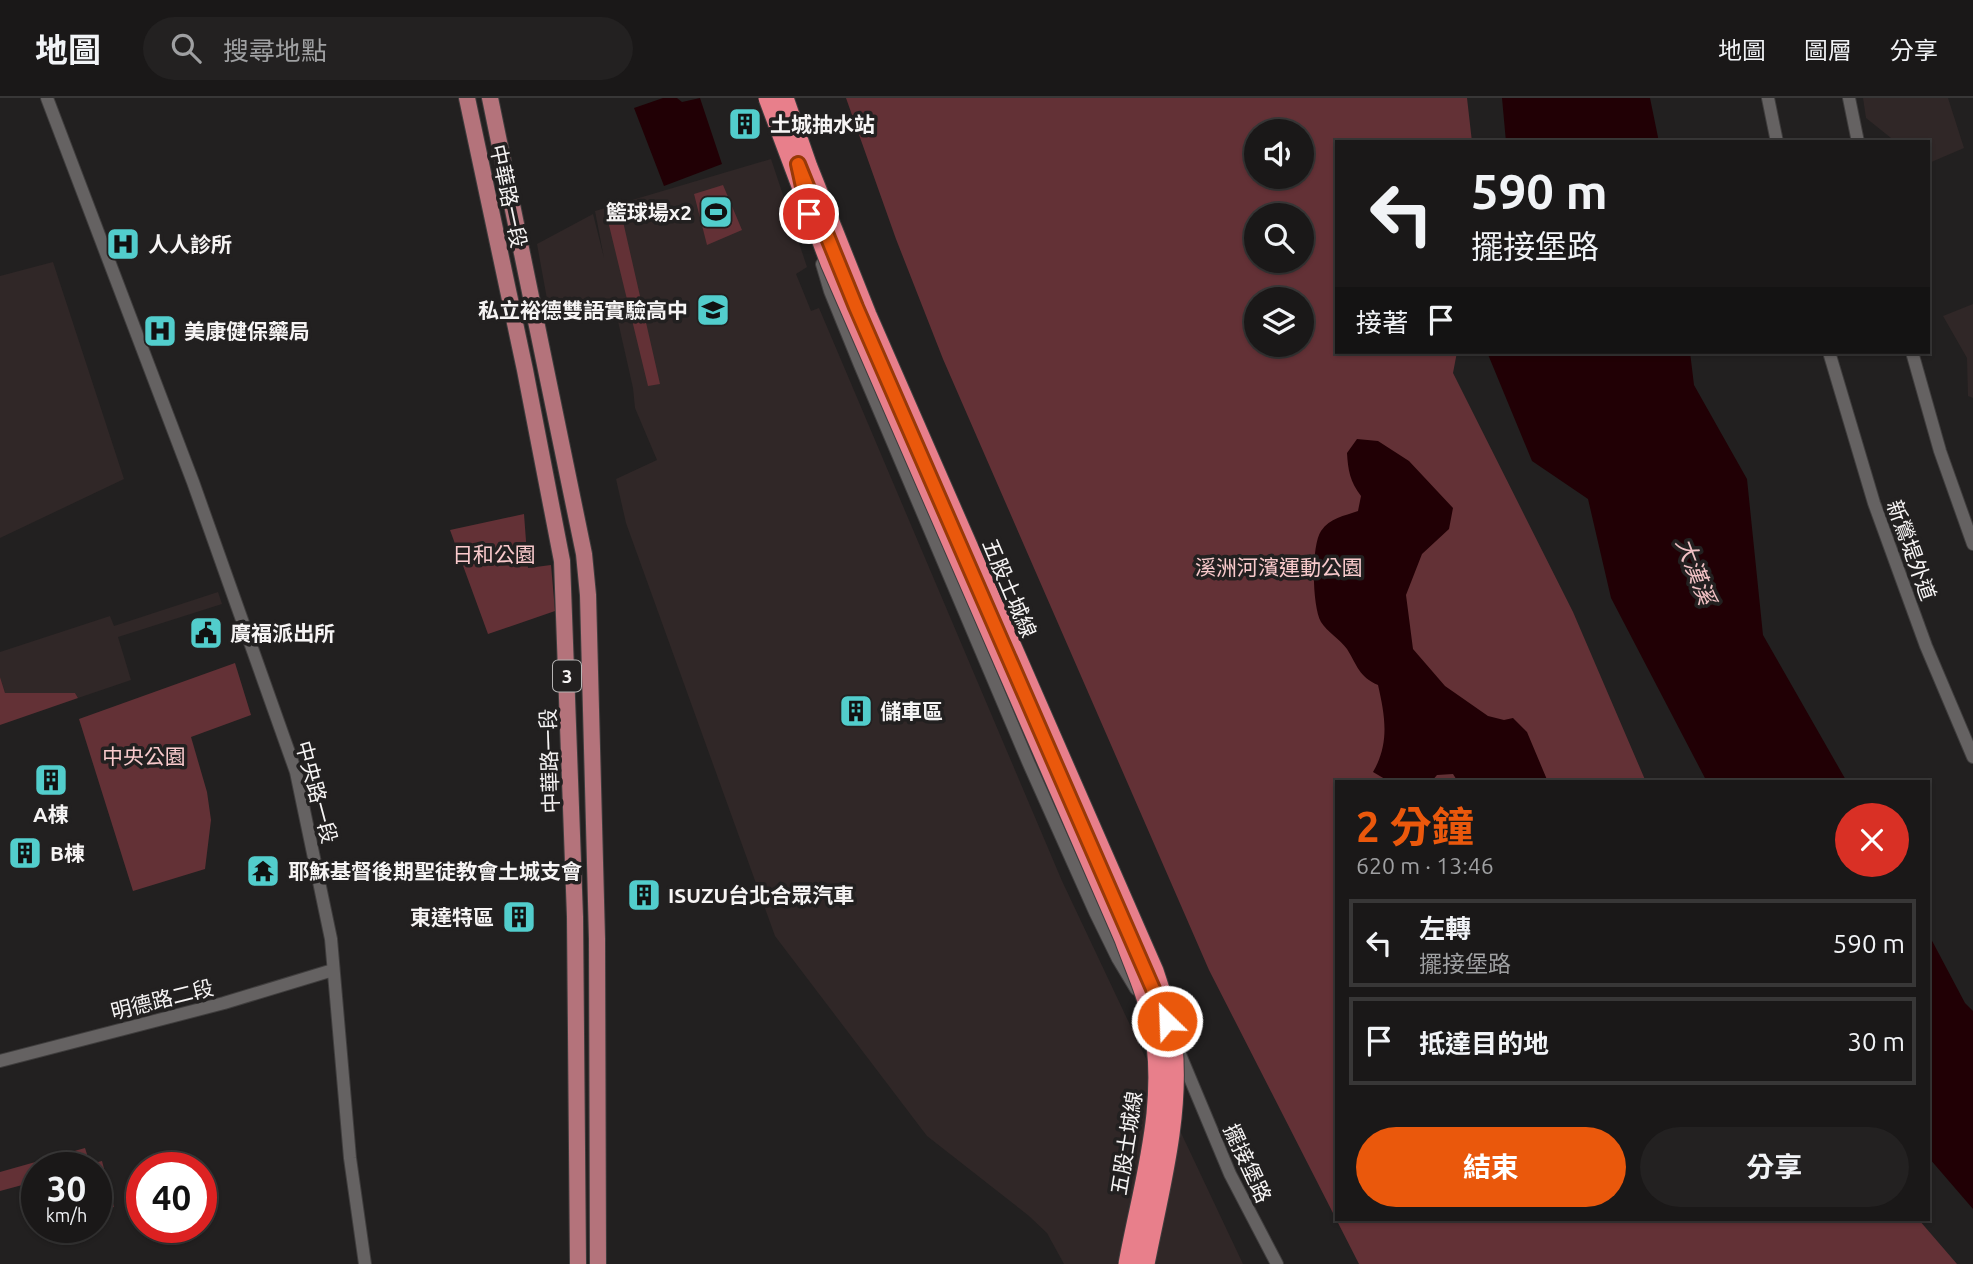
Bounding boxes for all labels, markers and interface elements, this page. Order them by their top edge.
search box [143,17,633,80]
icon: search [167,29,205,67]
text: 地圖 [35,31,101,68]
text: 搜尋地點 [223,36,327,65]
text: 地圖 [1718,37,1766,64]
text: 圖層 [1804,37,1852,64]
text: 分享 [1890,37,1938,64]
building icon: 土城抽水站 [726,105,764,143]
place label: 土城抽水站 [770,112,875,136]
map controls [1244,119,1314,357]
button: sound [1244,119,1314,189]
street label: 中華路一段 [486,142,532,250]
text: 590 m [1471,163,1608,218]
icon: left [1356,168,1447,259]
pin [779,184,839,244]
sports icon: 籃球場x2 [697,193,735,231]
icon: arrive [790,195,828,233]
place label: 籃球場x2 [606,200,692,224]
button: search [1244,203,1314,273]
hospital icon: 人人診所 [104,225,142,263]
text: 擺接堡路 [1471,228,1599,264]
place label: 人人診所 [148,232,232,256]
button: layers [1244,287,1314,357]
school or university icon: 私立裕德雙語實驗高中 [694,291,732,329]
place label: 私立裕德雙語實驗高中 [478,298,688,322]
icon: arrive [1422,301,1460,339]
text: 接著 [1356,308,1408,337]
hospital icon: 美康健保藥局 [141,312,179,350]
place label: 美康健保藥局 [184,319,310,343]
street label: 新鶯堤外道 [1883,497,1941,603]
water label: 大漢溪 [1672,534,1721,610]
street label: 五股土城線 [978,535,1042,641]
park label: 日和公園 [452,542,536,566]
park label: 溪洲河濱運動公園 [1195,555,1363,579]
public building icon: 廣福派出所 [187,614,225,652]
place label: 廣福派出所 [230,621,335,645]
road number: 3 [553,660,581,692]
building icon: 儲車區 [837,692,875,730]
place label: 儲車區 [880,699,943,723]
street label: 中華路一段 [535,708,563,814]
street label: 中央路一段 [292,738,342,846]
park label: 中央公園 [102,744,186,768]
building icon: A棟 [32,761,70,799]
place label: A棟 [33,802,69,826]
text: 2 分鐘 [1356,803,1474,850]
button: close [1835,803,1909,877]
building icon: B棟 [6,834,44,872]
place label: B棟 [50,841,85,865]
temple icon: 耶穌基督後期聖徒教會土城支會 [244,852,282,890]
text: 620 m · 13:46 [1356,853,1494,878]
place label: 耶穌基督後期聖徒教會土城支會 [288,859,582,883]
building icon: ISUZU台北合眾汽車 [625,876,663,914]
place label: ISUZU台北合眾汽車 [668,883,854,907]
building icon: 東達特區 [500,898,538,936]
place label: 東達特區 [410,905,494,929]
text: 左轉 [1419,914,1471,943]
icon: left [1360,924,1398,962]
text: 590 m [1833,929,1905,958]
text: 擺接堡路 [1419,951,1511,976]
street label: 明德路二段 [108,975,216,1023]
position arrow [1130,984,1204,1058]
icon: arrive [1360,1022,1398,1060]
text: 30 m [1847,1027,1905,1056]
text: 抵達目的地 [1419,1029,1549,1058]
street label: 五股土城線 [1106,1089,1146,1197]
street label: 擺接堡路 [1219,1120,1277,1206]
button: 結束 [1356,1127,1626,1207]
button: 分享 [1640,1127,1909,1207]
speed limit sign: 40 [126,1152,217,1243]
text: 30 [47,1168,86,1208]
text: km/h [46,1205,87,1225]

